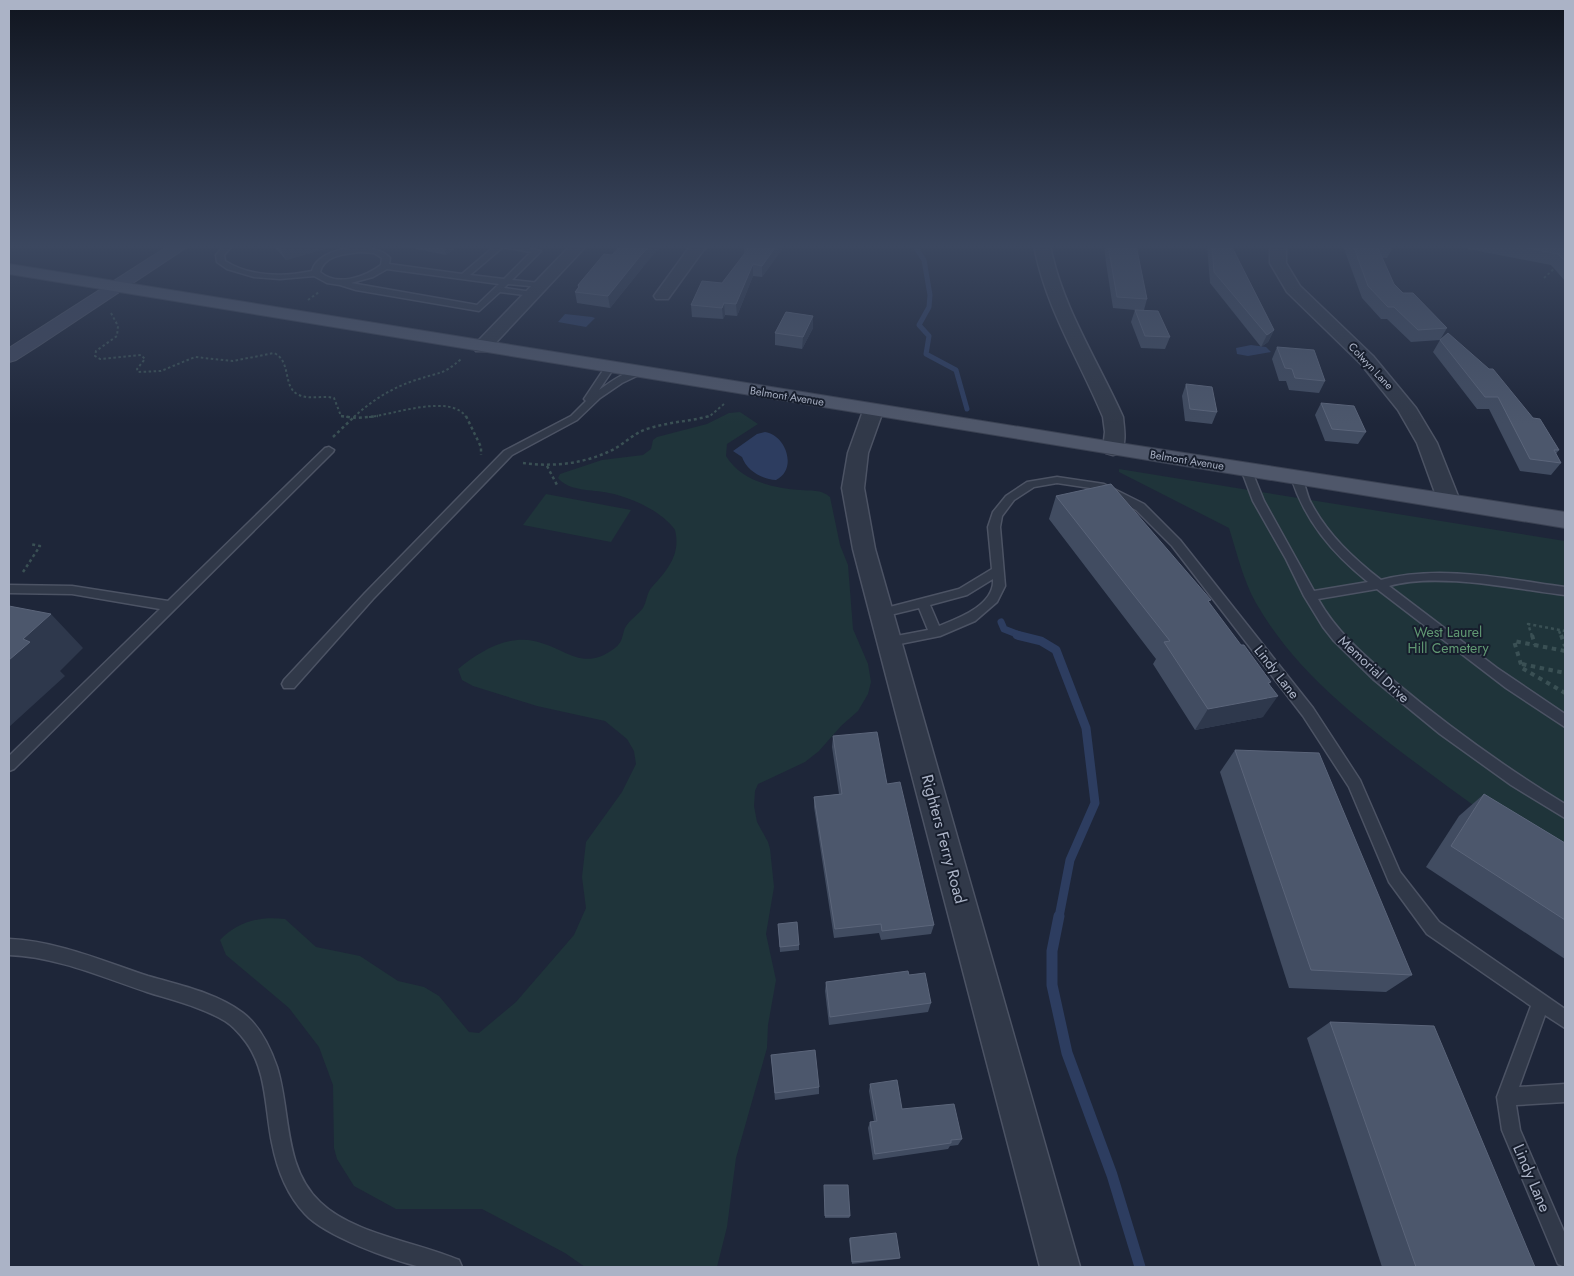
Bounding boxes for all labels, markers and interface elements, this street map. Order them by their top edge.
street label: Colwyn Lane [1345,339,1397,393]
street label: Belmont Avenue [749,382,826,410]
street label: Belmont Avenue [1149,446,1226,474]
park label: West Laurel Hill Cemetery [1407,622,1489,658]
street label: Memorial Drive [1334,631,1414,707]
street label: Lindy Lane [1250,641,1304,703]
street label: Righters Ferry Road [916,772,972,906]
street label: Lindy Lane [1507,1140,1557,1216]

